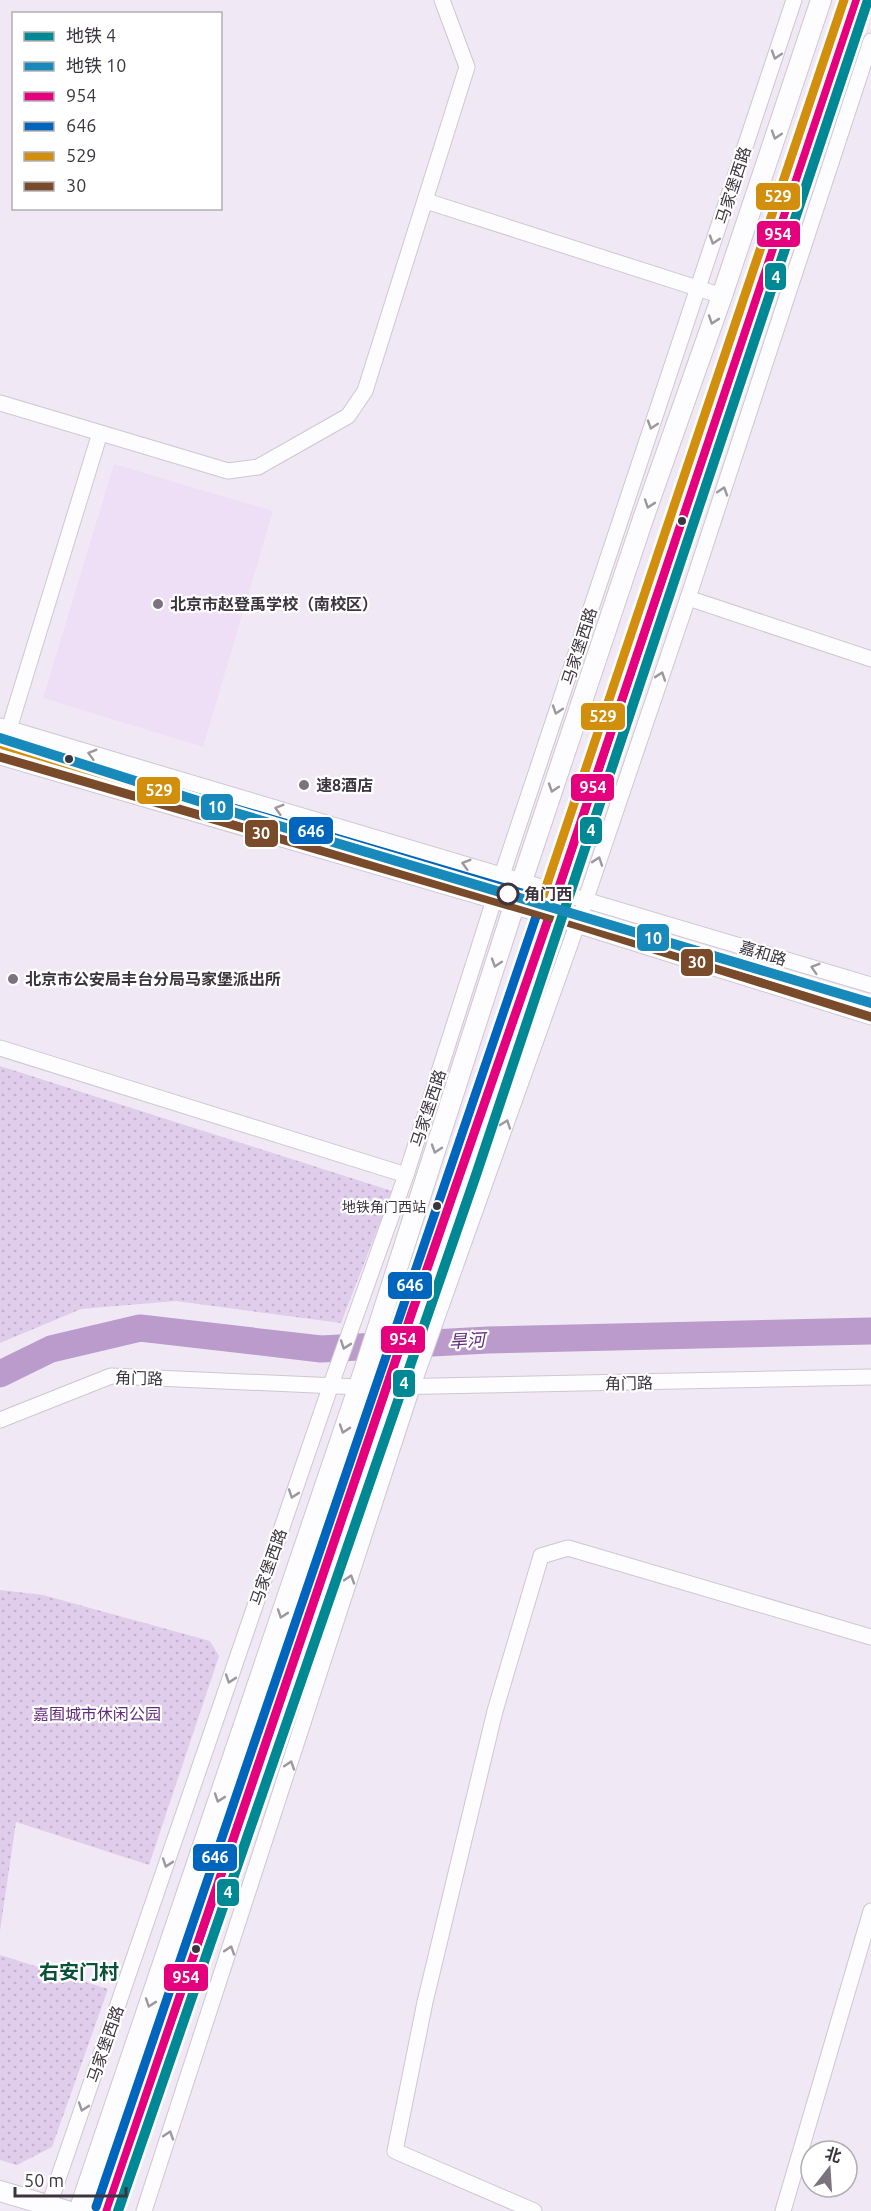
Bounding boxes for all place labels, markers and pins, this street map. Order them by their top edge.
unlabelled marker [676,515,688,527]
place label: 北京市赵登禹学校（南校区） [170,595,378,613]
marker: 北京市赵登禹学校（南校区） [151,597,165,611]
unlabelled marker [63,753,75,765]
place label: 速8酒店 [316,776,373,794]
marker: 速8酒店 [297,778,311,792]
marker: 角门西 [497,883,519,905]
place label: 角门西 [524,885,572,903]
place label: 北京市公安局丰台分局马家堡派出所 [25,970,281,988]
marker: 北京市公安局丰台分局马家堡派出所 [6,972,20,986]
place label: 地铁角门西站 [342,1199,426,1215]
marker: 地铁角门西站 [431,1200,443,1212]
unlabelled marker [190,1943,202,1955]

